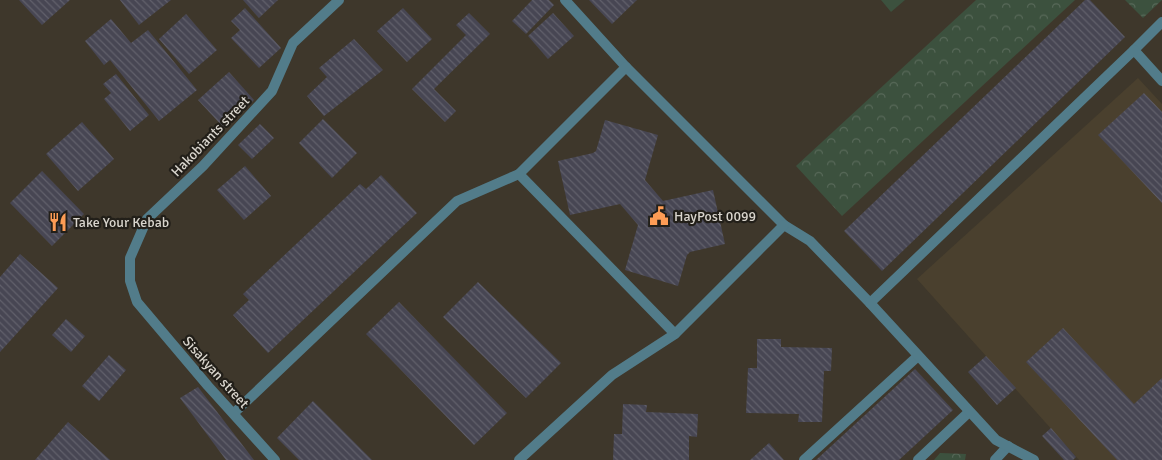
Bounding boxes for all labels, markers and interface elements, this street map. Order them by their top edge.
street label: Hakobiants street [168,92,253,180]
public building icon: HayPost 0099 [648,205,670,227]
place label: HayPost 0099 [674,208,756,225]
restaurant icon: Take Your Kebab [47,211,69,233]
place label: Take Your Kebab [73,214,169,231]
street label: Sisakyan street [179,333,252,412]

